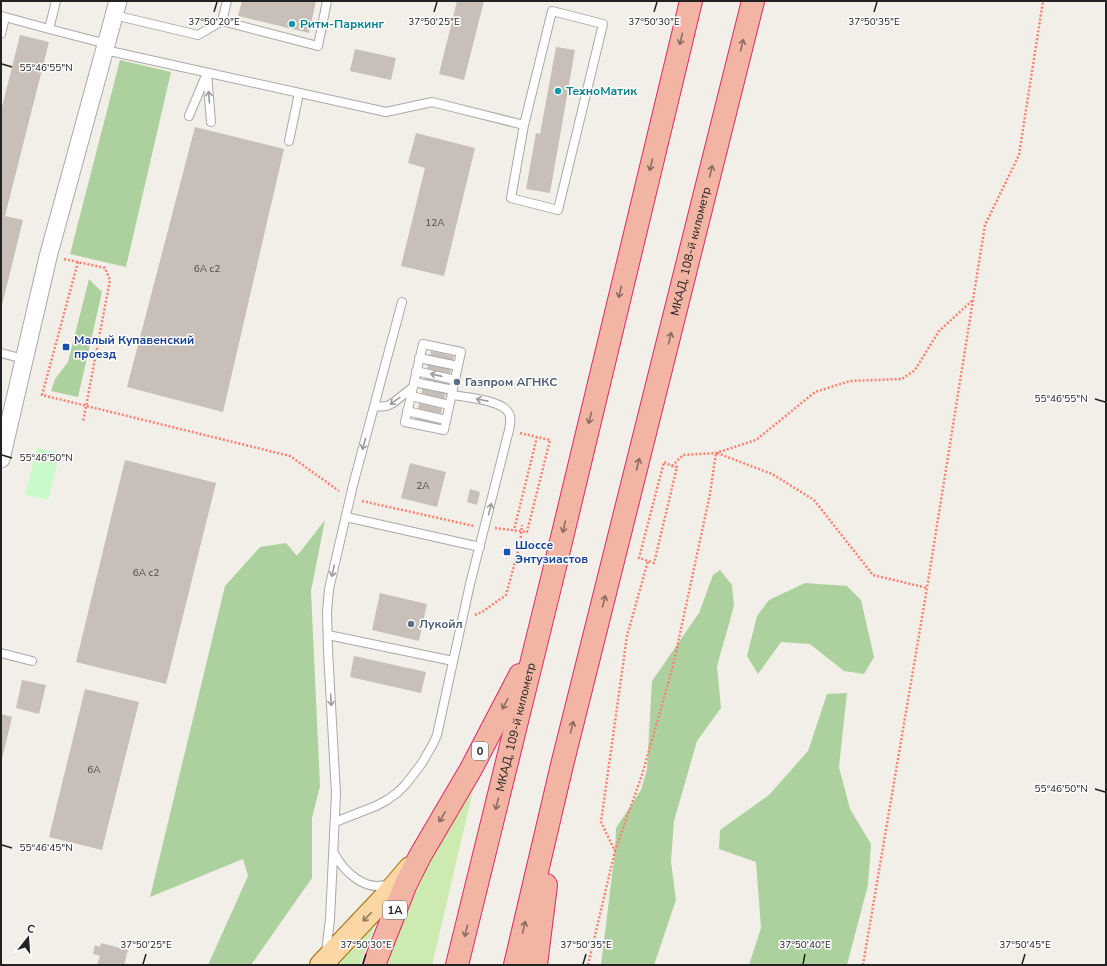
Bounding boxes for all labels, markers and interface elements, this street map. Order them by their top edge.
text: 37°50'20"E [188,15,240,29]
text: 37°50'25"E [408,15,460,29]
text: 37°50'30"E [628,15,680,29]
text: 37°50'35"E [848,15,900,29]
place label: Ритм-Паркинг [300,16,385,32]
marker: Ритм-Паркинг [287,19,297,29]
one-way arrow [677,32,685,45]
one-way arrow [739,39,747,52]
text: 55°46'55"N [19,61,73,75]
place label: ТехноМатик [566,83,637,99]
marker: ТехноМатик [553,86,563,96]
one-way arrow [206,91,213,104]
one-way arrow [647,158,654,171]
one-way arrow [708,165,715,178]
street label: МКАД, 108-й километр [667,185,714,317]
house number: 12А [425,216,445,230]
house number: 6A c2 [194,262,220,276]
one-way arrow [616,285,624,298]
place label: Малый Купавенский проезд [74,332,194,362]
one-way arrow [666,332,674,345]
marker: Малый Купавенский проезд [61,342,71,352]
one-way arrow [430,371,443,379]
place label: Газпром АГНКС [465,374,557,390]
marker: Газпром АГНКС [452,377,462,387]
text: 55°46'55"N [1034,392,1088,406]
one-way arrow [476,396,489,404]
one-way arrow [390,397,401,405]
one-way arrow [585,411,593,424]
one-way arrow [360,438,367,451]
text: 55°46'50"N [19,451,73,465]
one-way arrow [635,458,643,471]
house number: 2А [416,479,430,493]
one-way arrow [486,503,494,516]
one-way arrow [560,520,567,533]
place label: Шоссе Энтузиастов [515,537,588,567]
marker: Шоссе Энтузиастов [502,547,512,557]
one-way arrow [328,564,336,577]
house number: 6А с2 [133,566,159,580]
one-way arrow [601,595,608,608]
place label: Лукойл [419,616,463,632]
marker: Лукойл [406,619,416,629]
street label: МКАД, 109-й километр [492,661,539,793]
one-way arrow [328,693,335,706]
one-way arrow [501,697,508,709]
one-way arrow [569,721,576,734]
road number: 0 [472,742,488,760]
house number: 6А [87,763,101,777]
text: 55°46'50"N [1034,782,1088,796]
one-way arrow [492,798,500,811]
one-way arrow [438,811,446,823]
text: 55°46'45"N [19,841,73,855]
road number: 1A [383,901,407,919]
one-way arrow [362,912,371,922]
north arrow [8,918,48,958]
text: С [25,921,37,937]
one-way arrow [520,921,528,934]
one-way arrow [462,924,469,937]
text: 37°50'25"E [120,938,172,952]
text: 37°50'30"E [340,938,392,952]
text: 37°50'35"E [560,938,612,952]
text: 37°50'40"E [779,938,831,952]
text: 37°50'45"E [999,938,1051,952]

